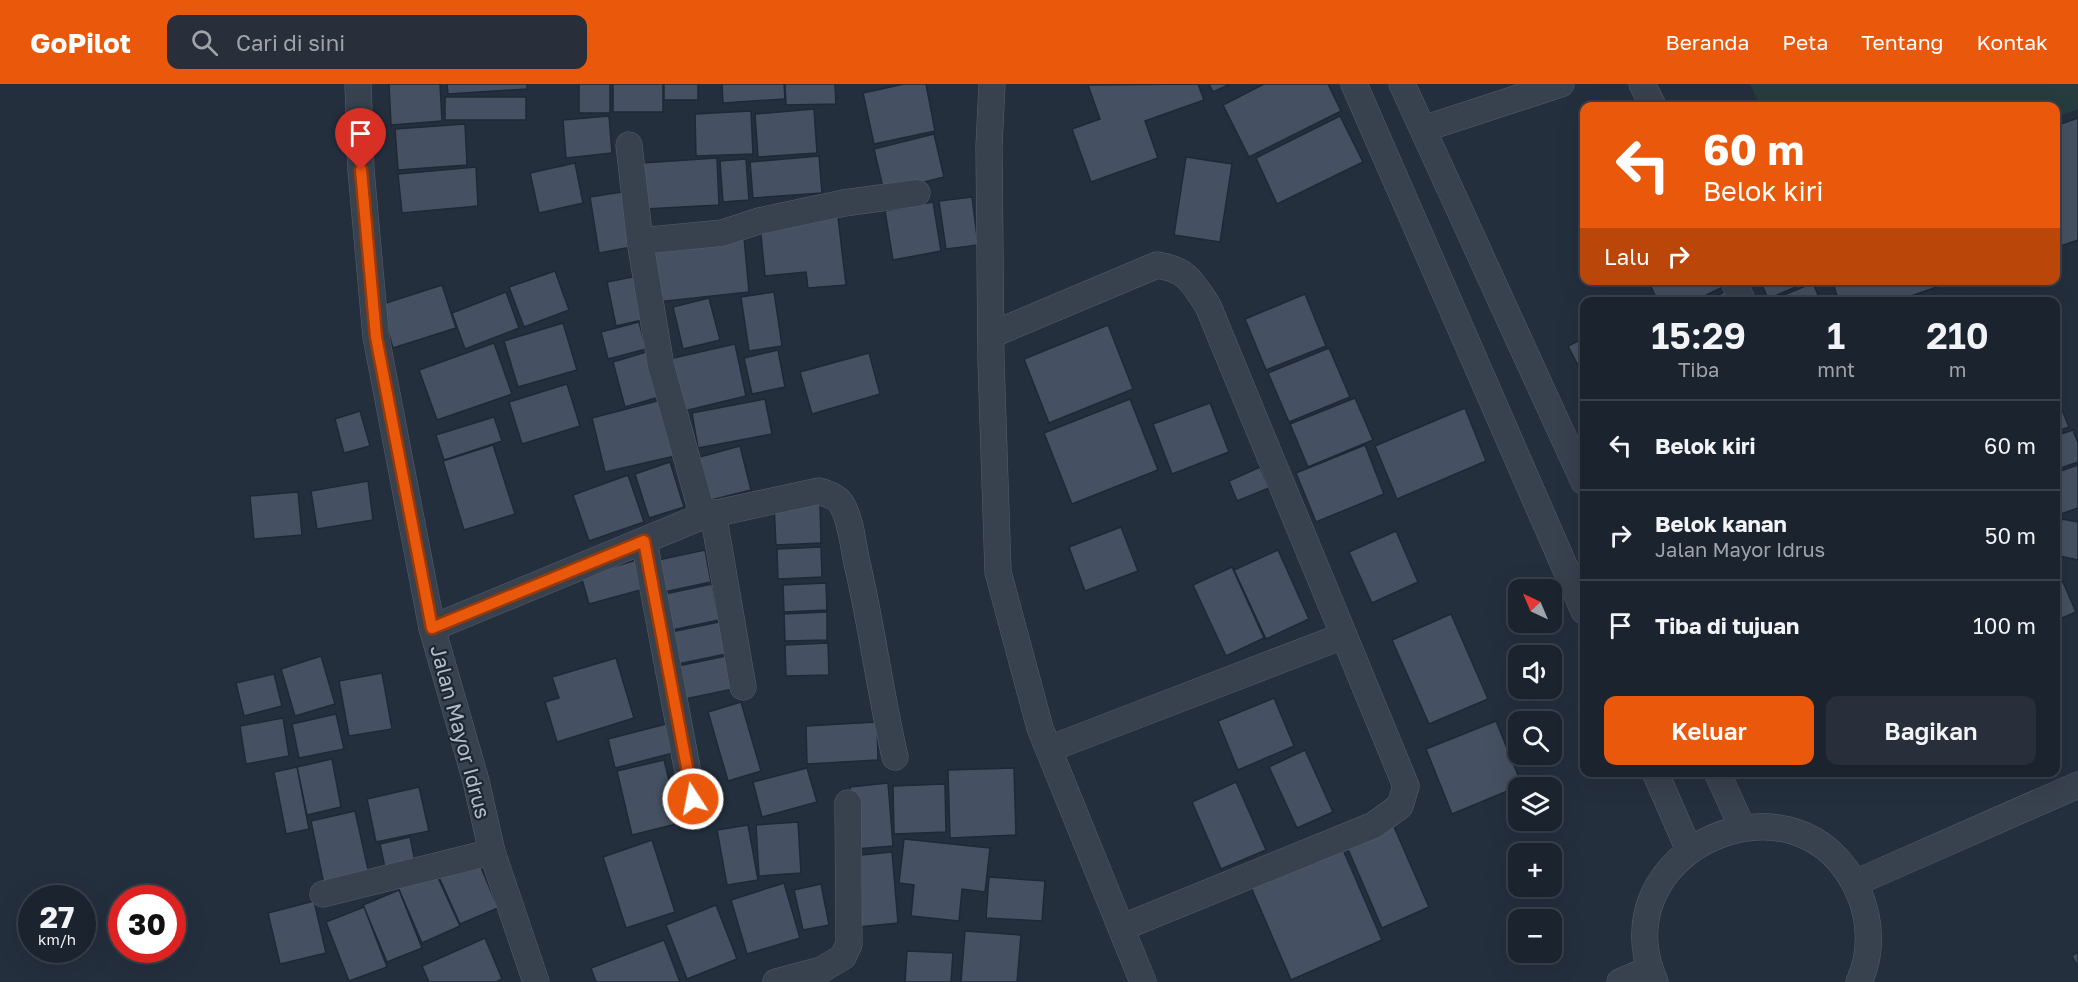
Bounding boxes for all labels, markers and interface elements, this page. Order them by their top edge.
search box [167,15,587,69]
text: GoPilot [30,26,131,59]
icon: search [188,26,221,59]
text: Cari di sini [236,29,345,56]
text: Beranda [1666,29,1749,55]
text: Peta [1782,29,1828,55]
text: Tentang [1861,29,1943,55]
text: Kontak [1976,29,2048,55]
pin [335,108,386,170]
icon: arrive [344,117,377,150]
text: 60 m [1703,124,1804,174]
icon: left [1604,126,1682,204]
text: Belok kiri [1703,175,1824,207]
icon: right [1662,240,1695,273]
text: Lalu [1604,243,1650,270]
text: 15:29 [1651,314,1746,357]
text: 1 [1827,314,1845,357]
text: 210 [1926,314,1989,357]
text: Tiba [1678,357,1719,381]
text: mnt [1817,357,1855,381]
text: m [1949,357,1966,381]
icon: left [1604,429,1637,462]
text: Belok kiri [1655,432,1756,459]
text: 60 m [1984,432,2036,459]
text: Belok kanan [1655,510,1787,537]
icon: right [1604,519,1637,552]
text: 50 m [1985,522,2036,549]
text: Jalan Mayor Idrus [1655,537,1825,561]
north arrow [1508,579,1562,633]
map controls [1508,579,1562,963]
icon: arrive [1604,609,1637,642]
text: Tiba di tujuan [1655,612,1799,639]
text: 100 m [1973,612,2036,639]
street label: Jalan Mayor Idrus [425,642,497,821]
button: sound [1508,645,1562,699]
button: Keluar [1604,696,1814,765]
button: Bagikan [1826,696,2036,765]
button: search [1508,711,1562,765]
position arrow [661,767,725,831]
button: layers [1508,777,1562,831]
button: + [1508,843,1562,897]
speed limit sign: 30 [108,885,186,963]
text: 27 [40,899,74,935]
button: − [1508,909,1562,963]
text: km/h [38,930,76,948]

